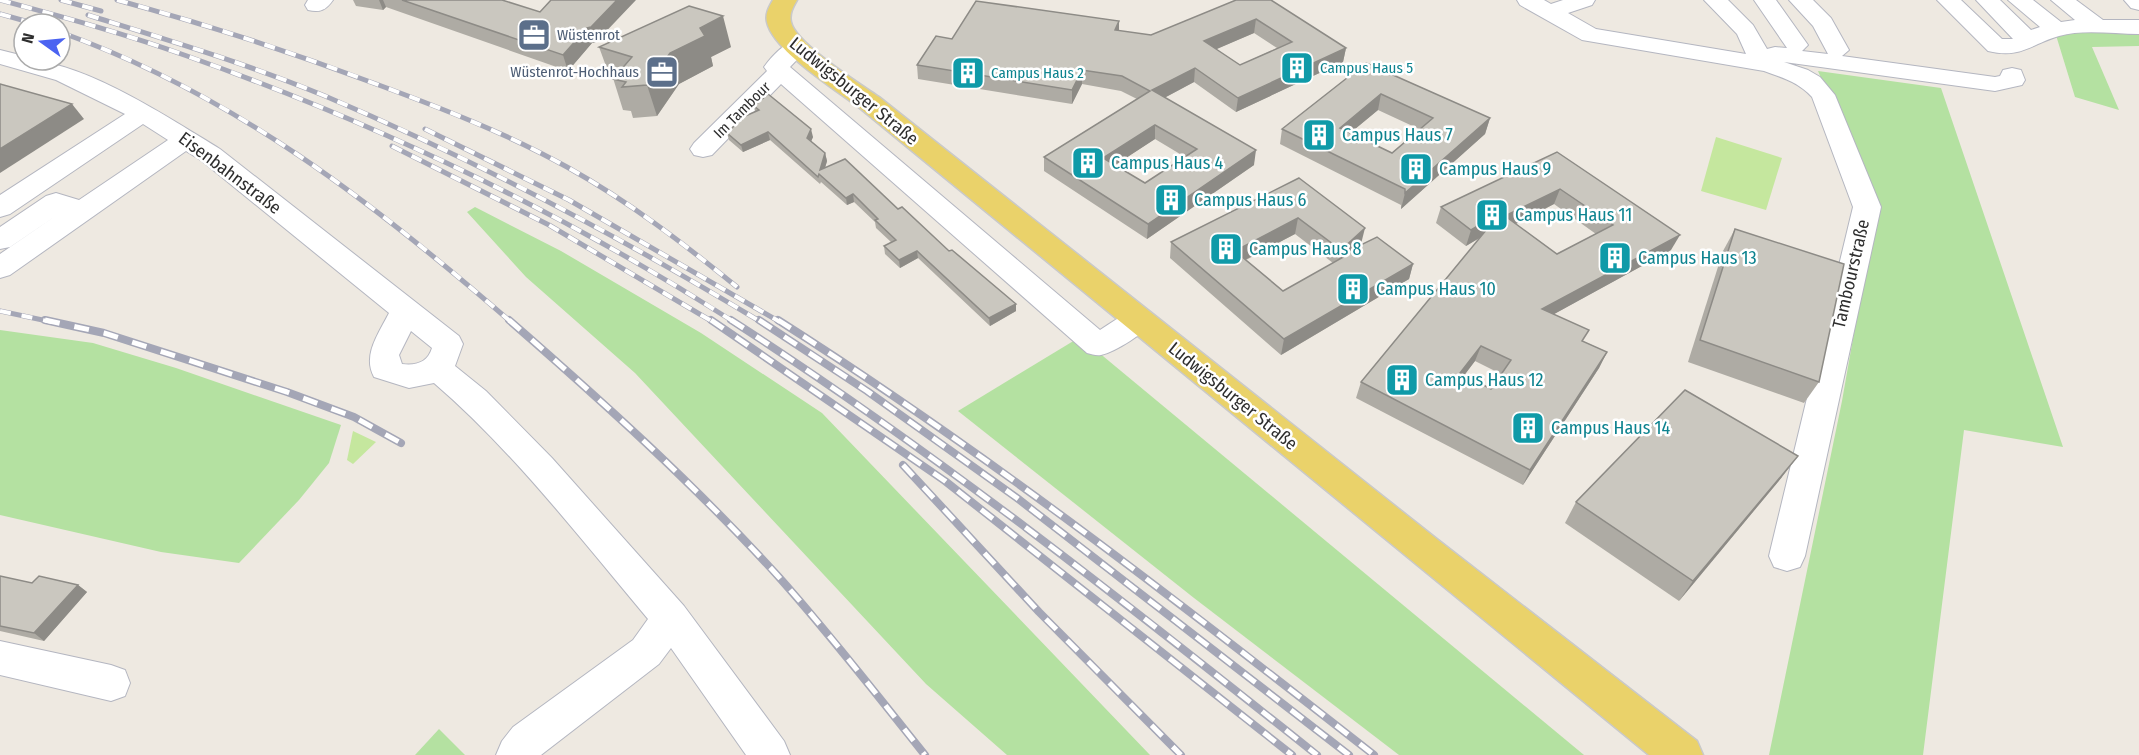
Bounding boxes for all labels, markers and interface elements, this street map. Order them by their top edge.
north arrow [12,12,72,72]
office icon: Wüstenrot [516,17,552,53]
place label: Wüstenrot [557,26,620,44]
text: N [18,31,38,45]
street label: Ludwigsburger Straße [785,32,923,150]
building icon: Campus Haus 5 [1279,50,1315,86]
office icon: Wüstenrot-Hochhaus [644,54,680,90]
building icon: Campus Haus 2 [950,55,986,91]
place label: Campus Haus 5 [1320,59,1413,77]
place label: Wüstenrot-Hochhaus [510,63,639,81]
place label: Campus Haus 2 [991,64,1084,82]
street label: Im Tambour [710,77,775,142]
building icon: Campus Haus 7 [1301,117,1337,153]
place label: Campus Haus 7 [1342,124,1453,146]
street label: Eisenbahnstraße [174,127,286,219]
building icon: Campus Haus 4 [1070,145,1106,181]
building icon: Campus Haus 9 [1398,151,1434,187]
place label: Campus Haus 4 [1111,152,1224,174]
place label: Campus Haus 9 [1439,158,1551,180]
building icon: Campus Haus 6 [1153,182,1189,218]
place label: Campus Haus 6 [1194,189,1307,211]
building icon: Campus Haus 11 [1474,197,1510,233]
place label: Campus Haus 11 [1515,204,1632,226]
street label: Tambourstraße [1828,217,1874,331]
building icon: Campus Haus 8 [1208,231,1244,267]
place label: Campus Haus 8 [1249,238,1362,260]
building icon: Campus Haus 13 [1597,240,1633,276]
place label: Campus Haus 13 [1638,247,1757,269]
building icon: Campus Haus 10 [1335,271,1371,307]
place label: Campus Haus 10 [1376,278,1496,300]
street label: Ludwigsburger Straße [1164,337,1302,455]
building icon: Campus Haus 12 [1384,362,1420,398]
place label: Campus Haus 12 [1425,369,1544,391]
building icon: Campus Haus 14 [1510,410,1546,446]
place label: Campus Haus 14 [1551,417,1671,439]

